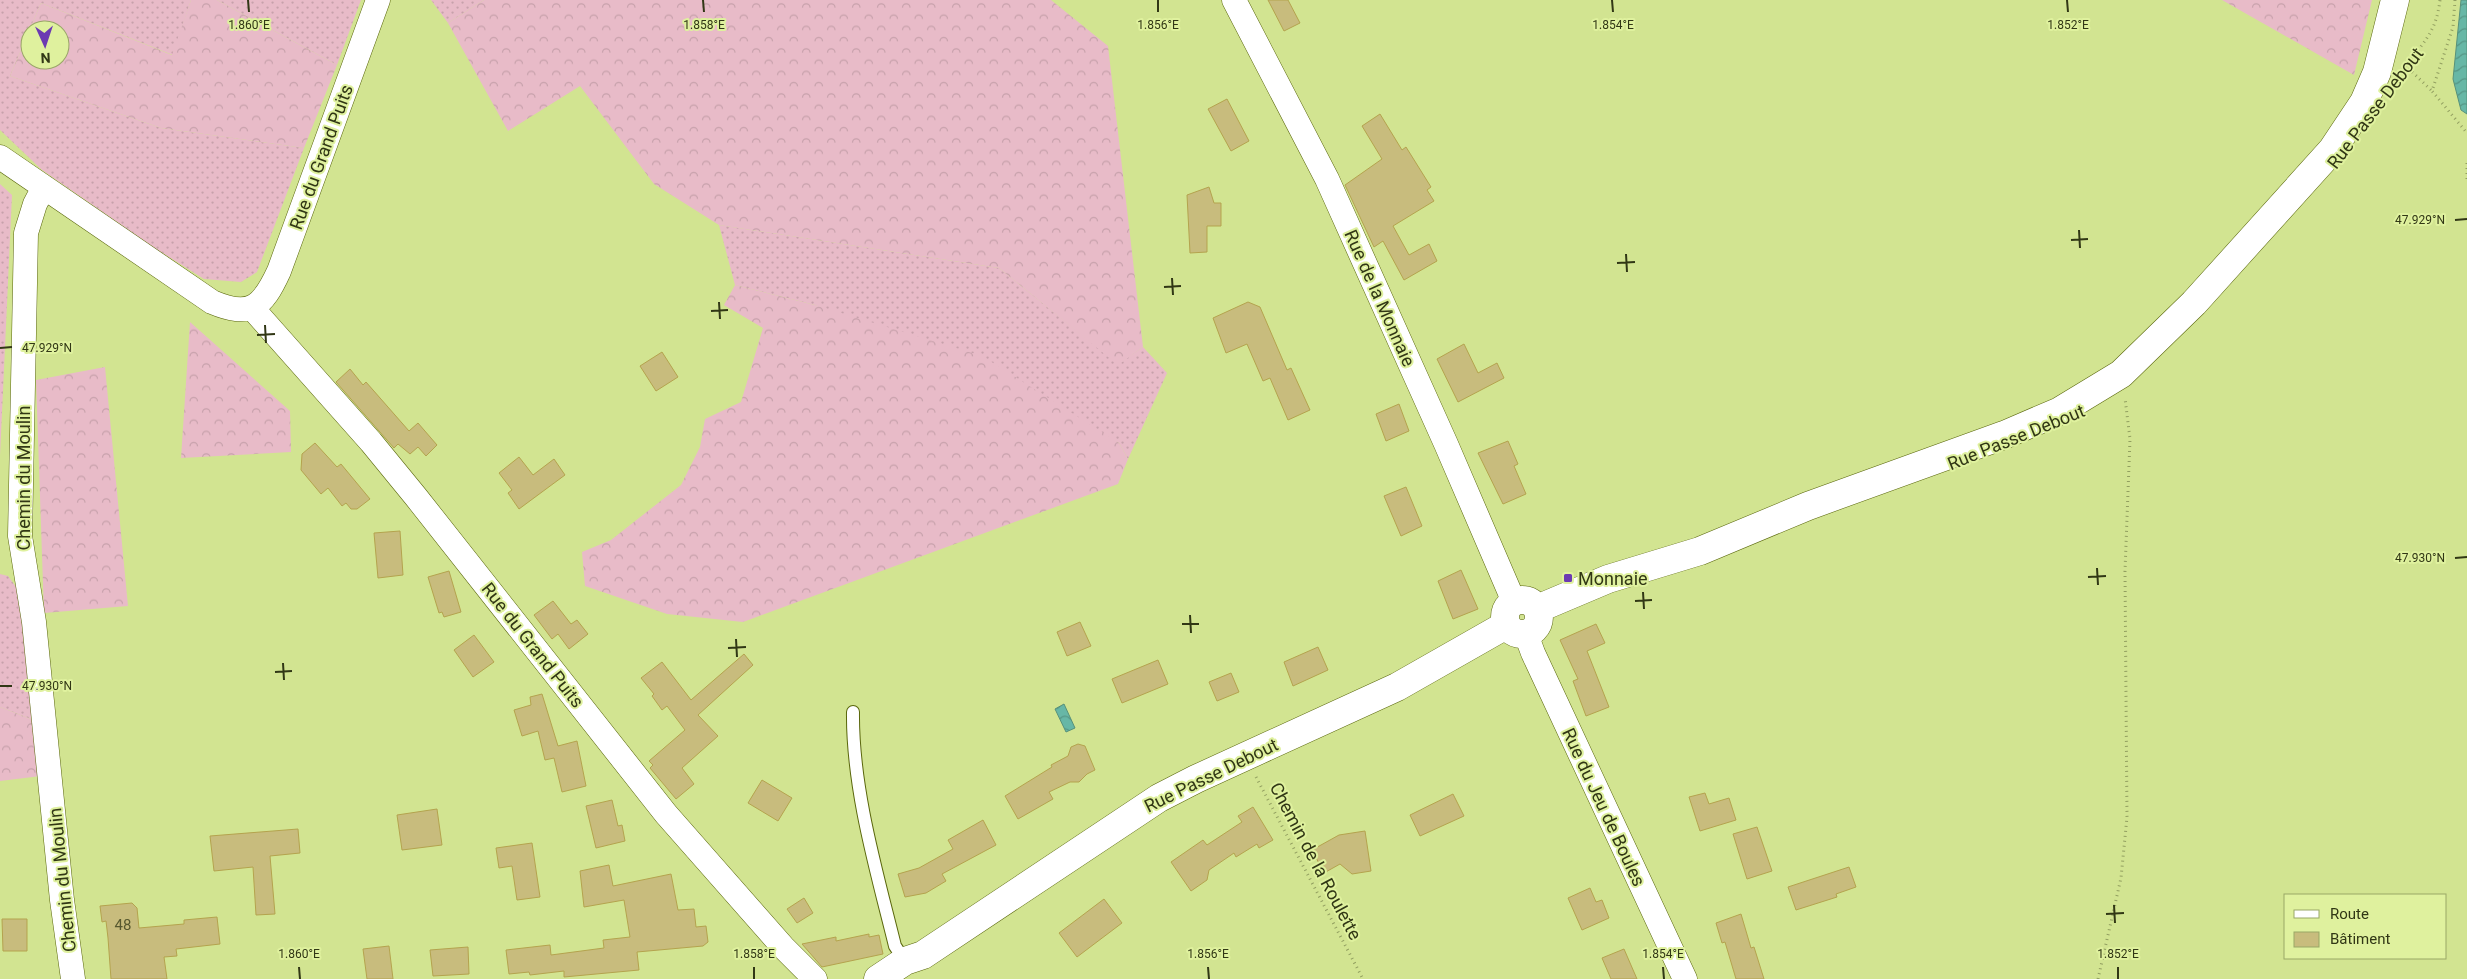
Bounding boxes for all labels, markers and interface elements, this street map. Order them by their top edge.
text: 1.860°E [228,18,270,32]
text: 1.858°E [683,18,725,32]
text: 1.856°E [1137,18,1179,32]
text: 1.854°E [1592,18,1634,32]
text: 1.852°E [2047,18,2089,32]
north arrow [20,20,70,70]
street label: Rue Passe Debout [2323,43,2427,173]
text: N [40,50,51,66]
street label: Rue du Grand Puits [285,82,357,232]
text: 47.929°N [2395,213,2445,227]
street label: Rue de la Monnaie [1340,226,1420,370]
text: 47.929°N [22,341,72,355]
street label: Rue Passe Debout [1944,400,2088,474]
street label: Chemin du Moulin [13,406,34,550]
text: 47.930°N [2395,551,2445,565]
place label: Monnaie [1578,568,1648,589]
marker: Monnaie [1562,572,1574,584]
street label: Rue du Grand Puits [478,578,588,712]
text: 47.930°N [22,679,72,693]
street label: Rue du Jeu de Boules [1558,725,1650,889]
street label: Rue Passe Debout [1141,733,1281,816]
street label: Chemin de la Roulette [1266,779,1366,943]
street label: Chemin du Moulin [44,807,80,953]
legend [2284,894,2447,959]
text: Route [2330,905,2369,923]
house number: 48 [115,916,131,934]
text: Bâtiment [2330,930,2390,948]
text: 1.860°E [278,947,320,961]
text: 1.858°E [733,947,775,961]
text: 1.856°E [1187,947,1229,961]
text: 1.854°E [1642,947,1684,961]
text: 1.852°E [2097,947,2139,961]

